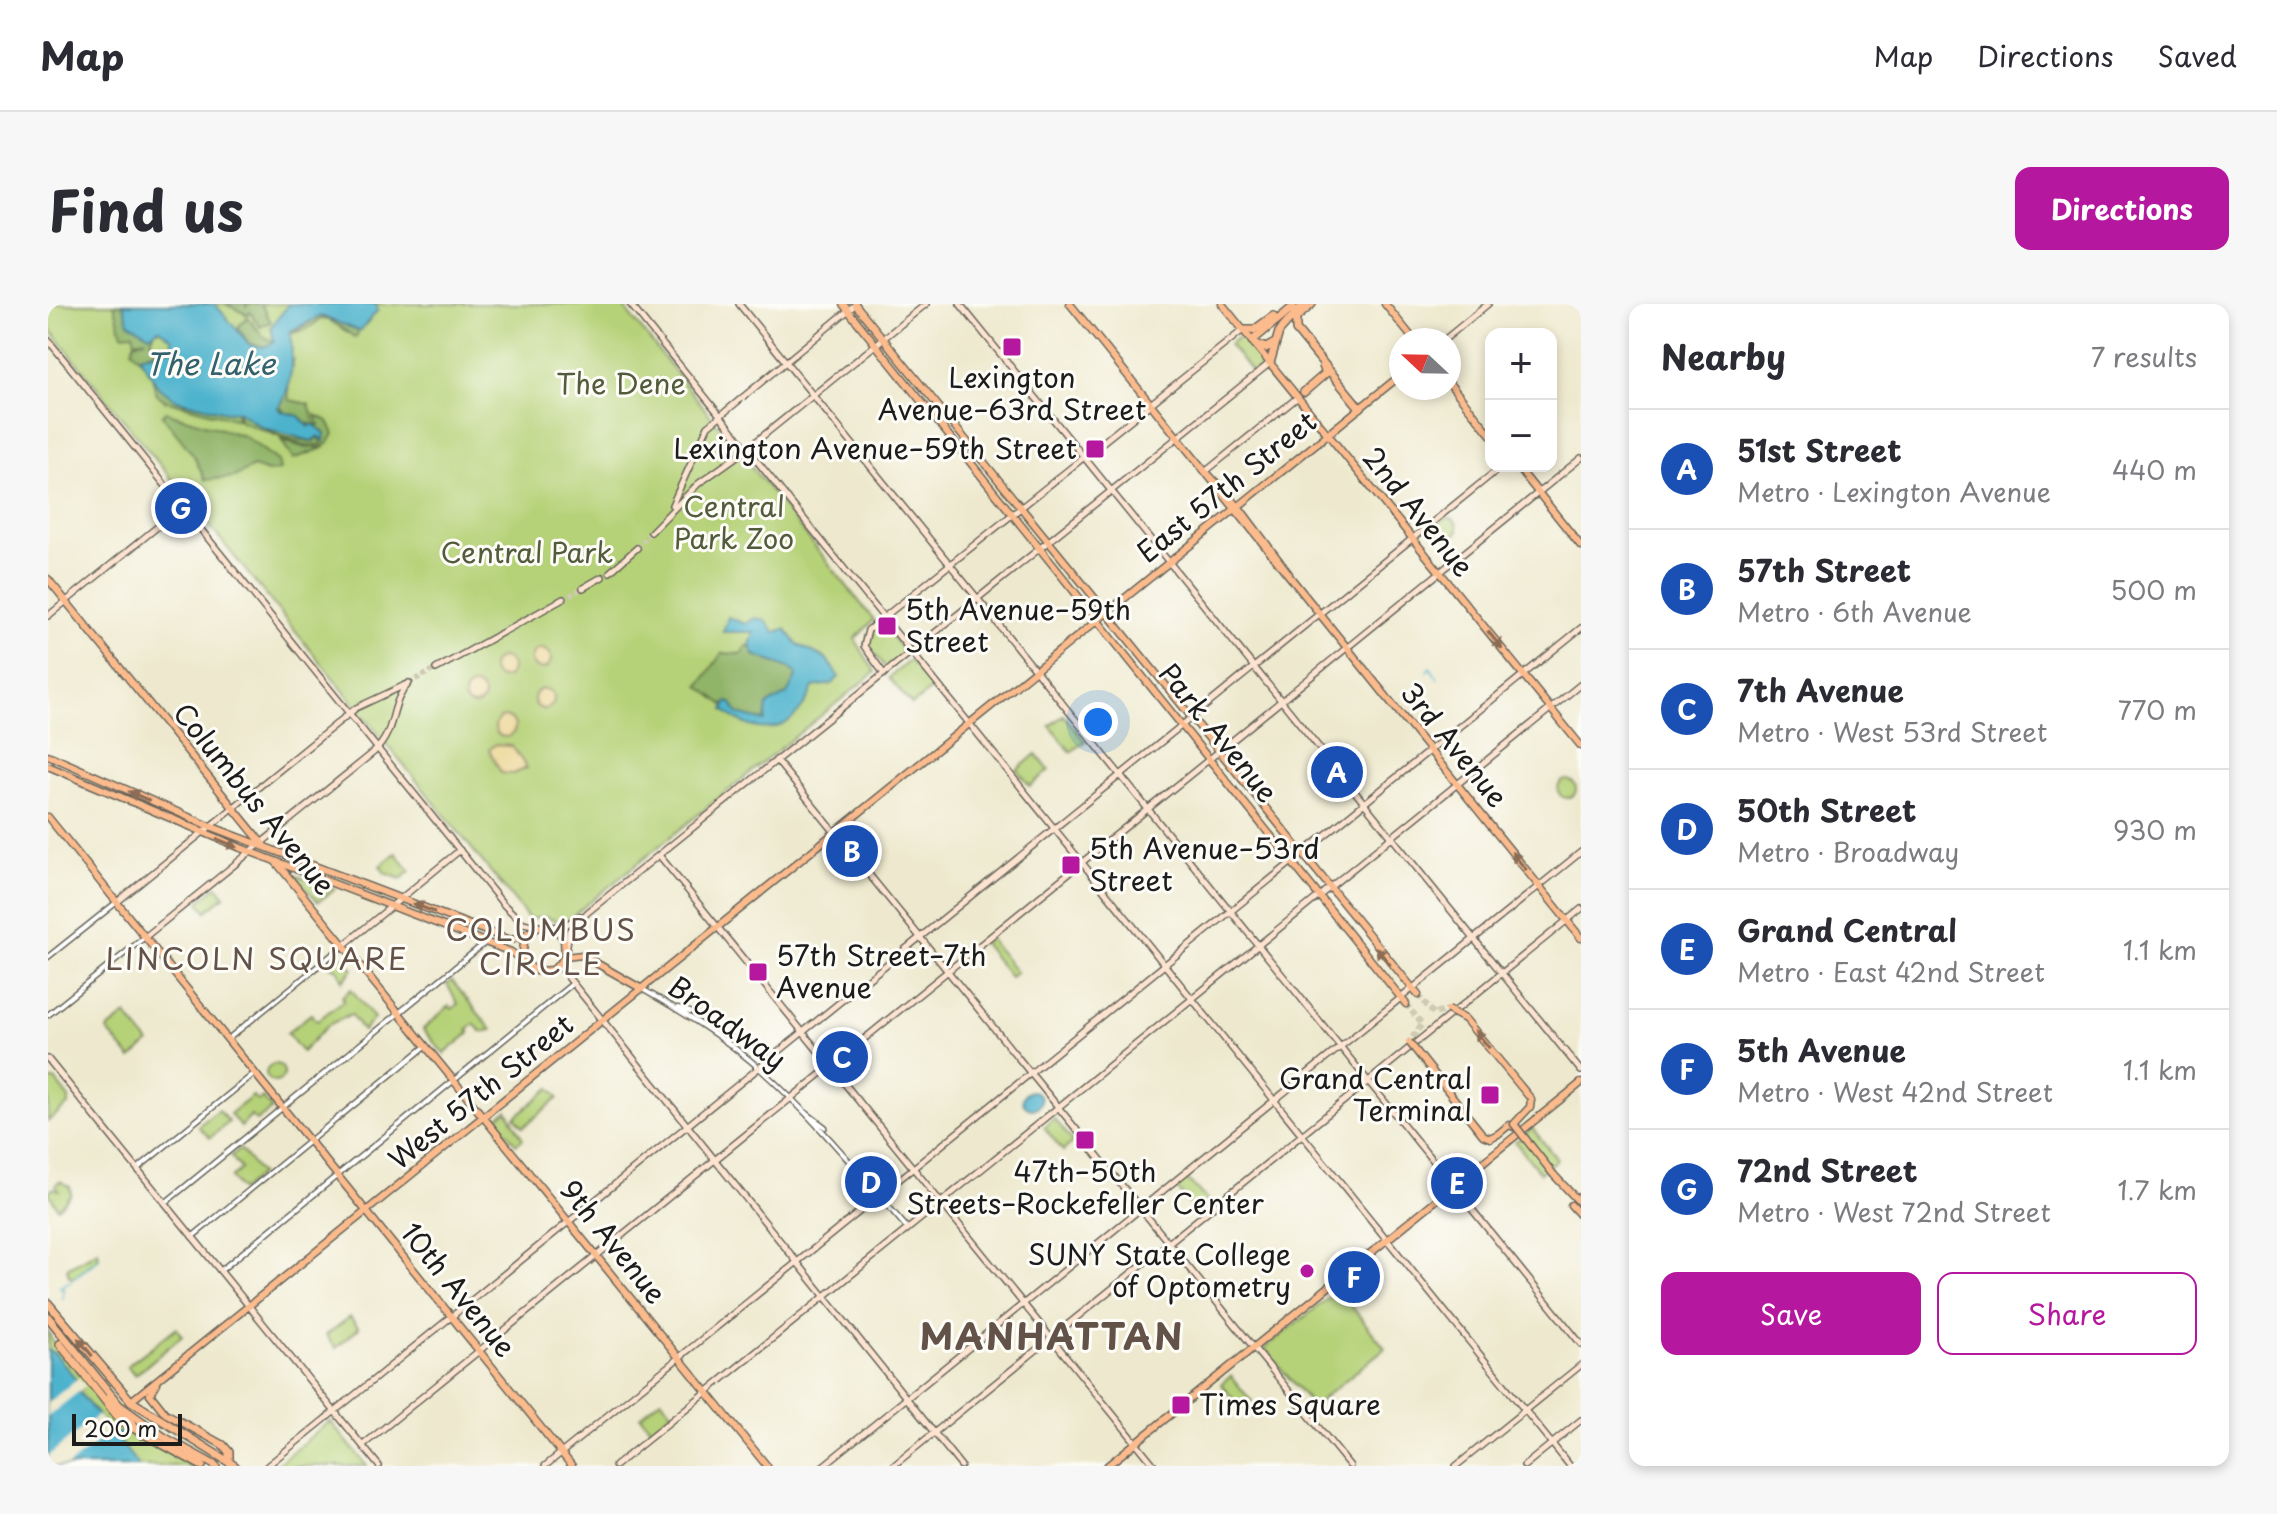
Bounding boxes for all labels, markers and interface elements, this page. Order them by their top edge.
text: Map [40,27,124,84]
text: Map [1874,34,1933,77]
text: Directions [1977,34,2114,77]
text: Saved [2158,34,2237,77]
text: Find us [48,166,244,251]
button: Directions [2015,167,2229,250]
north arrow [1389,328,1461,400]
map controls [1485,328,1557,472]
button: + [1485,328,1557,400]
text: Nearby [1661,330,1786,382]
marker: Lexington Avenue–63rd Street [1001,336,1023,358]
text: 7 results [2091,337,2197,376]
water label: The Lake [145,340,277,385]
place label: Lexington Avenue–63rd Street [878,355,1146,430]
park label: The Dene [556,361,686,404]
street label: East 57th Street [1127,400,1325,572]
button: − [1485,400,1557,472]
place label: Lexington Avenue–59th Street [674,426,1077,469]
text: 51st Street [1737,427,1902,472]
street label: 2nd Avenue [1353,437,1485,585]
marker: Lexington Avenue–59th Street [1084,438,1106,460]
text: A [1677,450,1697,489]
text: 440 m [2112,450,2197,489]
text: Metro · Lexington Avenue [1737,472,2051,511]
pin: G [155,478,207,538]
park label: Central Park Zoo [674,484,794,559]
park label: Central Park [441,530,613,573]
text: 57th Street [1737,547,1911,592]
text: B [1678,570,1696,609]
text: 500 m [2110,570,2197,609]
place label: 5th Avenue–59th Street [905,587,1131,662]
text: Metro · 6th Avenue [1737,592,1972,631]
marker: 5th Avenue–59th Street [876,615,898,637]
one-way arrow [1486,630,1503,650]
street label: Park Avenue [1149,653,1289,811]
text: 7th Avenue [1737,667,1904,712]
street label: 3rd Avenue [1391,672,1519,816]
text: C [1677,690,1697,729]
text: 770 m [2118,690,2197,729]
street label: Columbus Avenue [164,692,347,904]
your location [1078,702,1118,742]
text: Metro · West 53rd Street [1737,712,2047,751]
pin: A [1311,742,1363,802]
text: 50th Street [1737,787,1917,832]
one-way arrow [127,789,151,802]
text: D [1677,810,1697,849]
text: 930 m [2113,810,2197,849]
pin: B [826,821,878,881]
place label: 5th Avenue–53rd Street [1089,826,1320,901]
text: Metro · Broadway [1737,832,1959,871]
one-way arrow [215,836,239,849]
one-way arrow [1511,851,1528,871]
marker: 5th Avenue–53rd Street [1060,854,1082,876]
one-way arrow [412,901,436,914]
district label: COLUMBUS CIRCLE [445,906,637,985]
text: Grand Central [1737,907,1957,952]
text: E [1679,930,1695,969]
text: 1.1 km [2123,930,2197,969]
place label: 57th Street–7th Avenue [776,933,987,1008]
district label: LINCOLN SQUARE [105,935,409,980]
one-way arrow [1375,946,1392,966]
text: Metro · East 42nd Street [1737,952,2045,991]
marker: 57th Street–7th Avenue [747,961,769,983]
street label: Broadway [660,964,796,1079]
street label: West 57th Street [378,1003,582,1179]
pin: C [816,1027,868,1087]
text: 5th Avenue [1737,1027,1906,1072]
one-way arrow [1474,1029,1491,1049]
text: F [1679,1050,1695,1089]
text: 1.1 km [2123,1050,2197,1089]
place label: Grand Central Terminal [1279,1056,1472,1131]
text: Metro · West 42nd Street [1737,1072,2053,1111]
marker: Grand Central Terminal [1479,1084,1501,1106]
marker: 47th–50th Streets–Rockefeller Center [1074,1129,1096,1151]
text: 72nd Street [1737,1147,1918,1192]
place label: 47th–50th Streets–Rockefeller Center [906,1149,1264,1224]
pin: D [845,1152,897,1212]
pin: E [1431,1153,1483,1213]
street label: 9th Avenue [551,1170,678,1312]
text: G [1676,1170,1698,1209]
text: 1.7 km [2118,1170,2197,1209]
text: Metro · West 72nd Street [1737,1192,2051,1231]
street label: 10th Avenue [391,1212,527,1366]
place label: SUNY State College of Optometry [1027,1232,1291,1307]
pin: F [1328,1247,1380,1307]
marker: SUNY State College of Optometry [1298,1262,1316,1280]
button: Save [1661,1272,1921,1355]
button: Share [1937,1272,2197,1355]
district label: MANHATTAN [920,1308,1184,1362]
one-way arrow [77,1337,94,1357]
place label: Times Square [1199,1382,1381,1425]
marker: Times Square [1170,1394,1192,1416]
scale bar [72,1410,182,1446]
text: 200 m [84,1411,157,1444]

